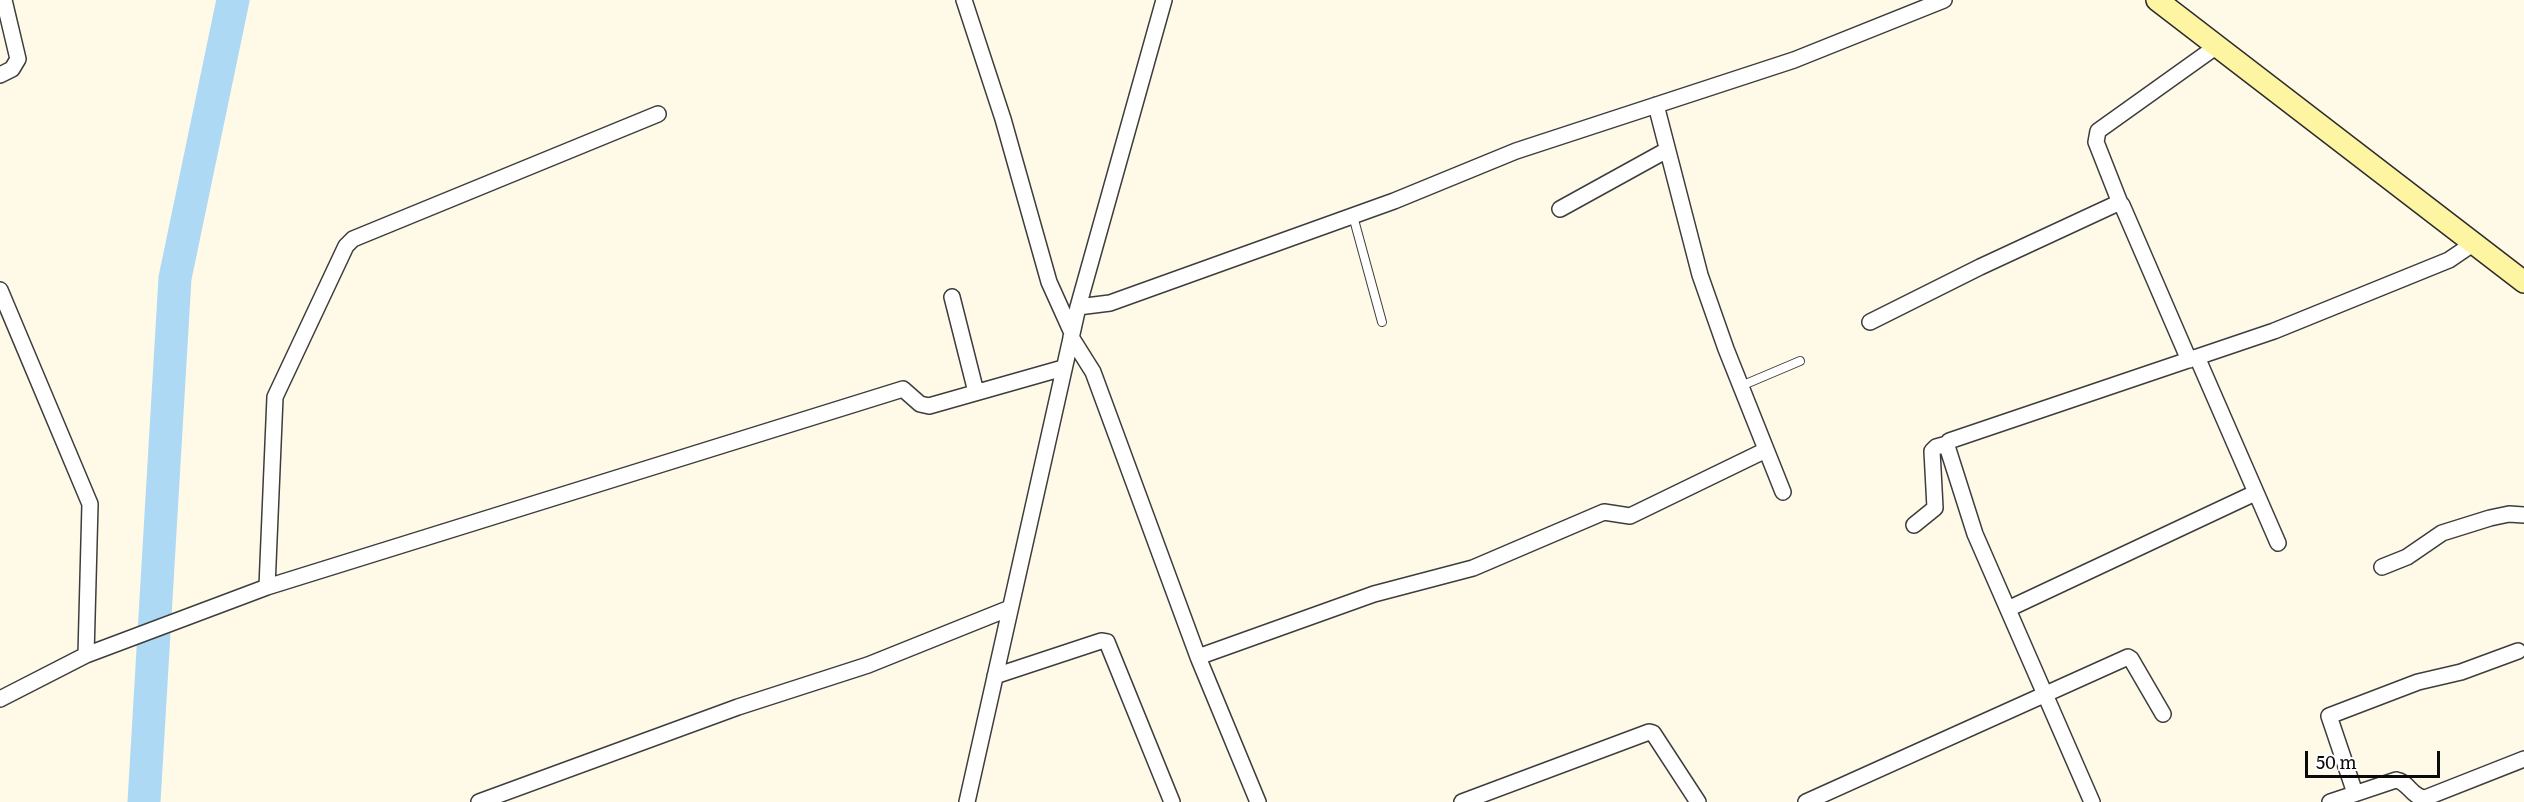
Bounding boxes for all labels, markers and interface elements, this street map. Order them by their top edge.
scale bar [2308,739,2443,777]
text: 50 m [2316,748,2357,775]

